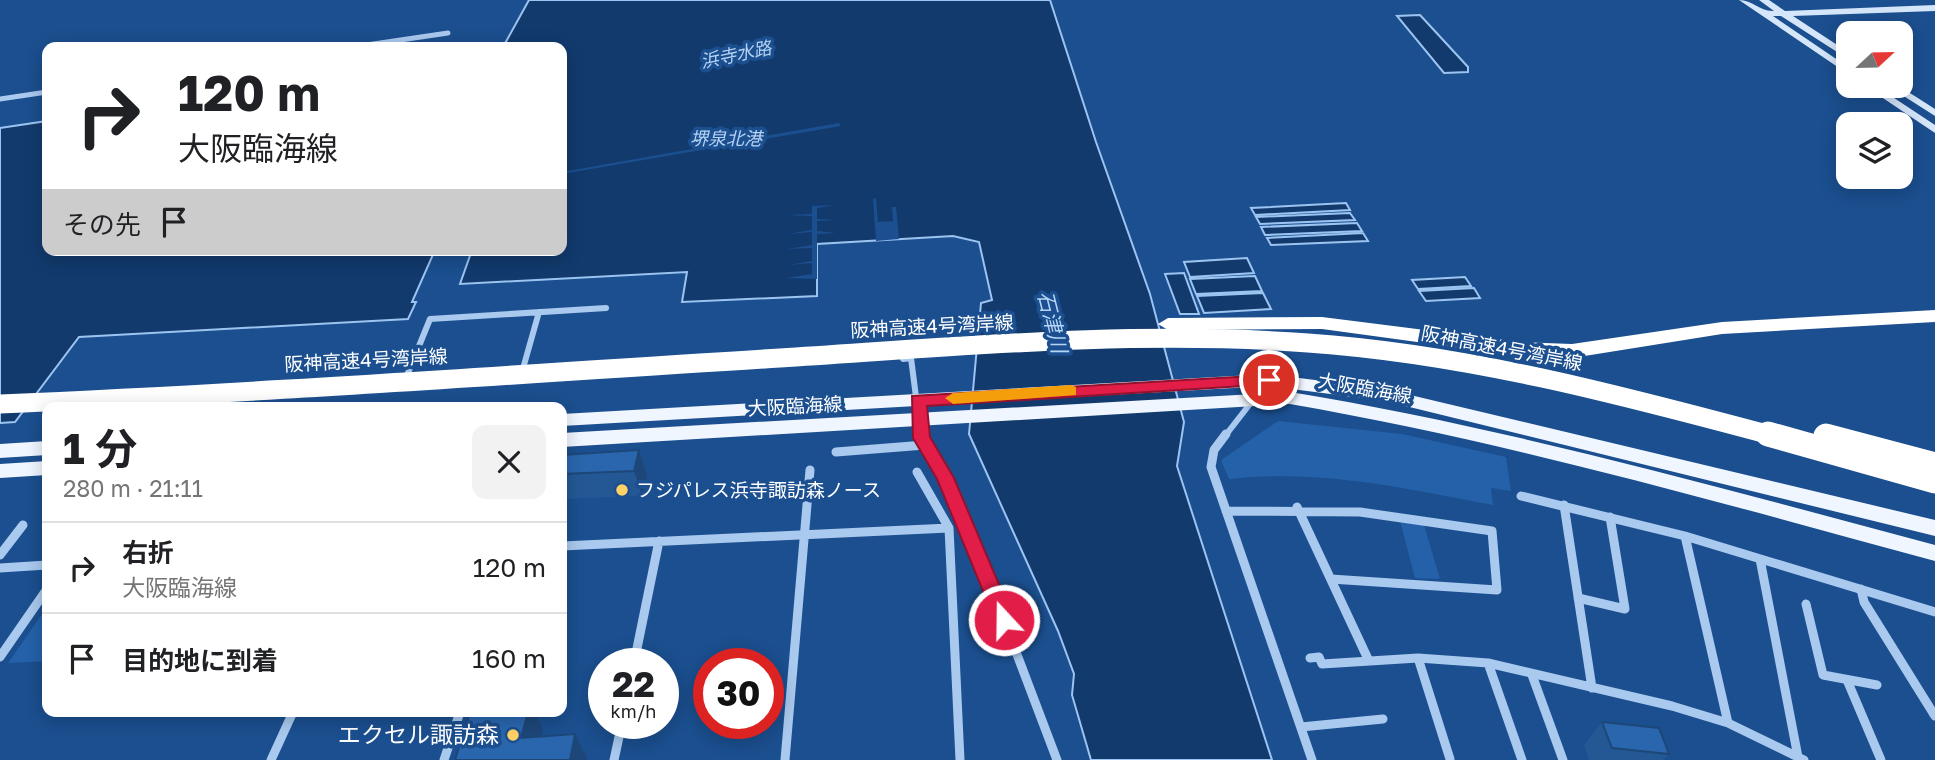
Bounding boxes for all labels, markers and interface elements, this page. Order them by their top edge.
north arrow [1836,21,1913,98]
map controls [1836,21,1913,189]
water label: 浜寺水路 [698,35,775,72]
text: 120 m [178,63,320,122]
icon: right [63,70,154,161]
button: layers [1836,112,1913,189]
water label: 堺泉北港 [690,127,765,149]
text: 大阪臨海線 [178,129,338,167]
icon: arrive [155,203,193,241]
text: その先 [63,209,141,240]
water label: 石津川 [1033,288,1074,357]
street label: 阪神高速4号湾岸線 [850,310,1014,341]
street label: 阪神高速4号湾岸線 [1420,321,1585,374]
street label: 阪神高速4号湾岸線 [284,344,448,375]
pin [1239,350,1299,410]
icon: arrive [1250,361,1288,399]
street label: 大阪臨海線 [1316,368,1414,407]
street label: 大阪臨海線 [747,392,843,419]
text: 1 分 [63,423,137,473]
button: close [472,425,546,499]
text: 280 m · 21:11 [63,474,203,502]
place label: フジパレス浜寺諏訪森ノース [636,478,881,501]
marker: フジパレス浜寺諏訪森ノース [614,482,630,498]
text: 右折 [122,537,174,568]
icon: right [63,549,101,587]
text: 120 m [473,552,546,583]
text: 大阪臨海線 [122,573,237,601]
position arrow [967,583,1041,657]
icon: arrive [63,640,101,678]
text: 160 m [472,643,546,674]
text: 目的地に到着 [122,645,278,676]
speed limit sign: 30 [693,648,784,739]
text: 22 [612,663,655,705]
text: km/h [611,700,656,722]
place label: エクセル諏訪森 [338,720,499,748]
marker: エクセル諏訪森 [505,727,521,743]

